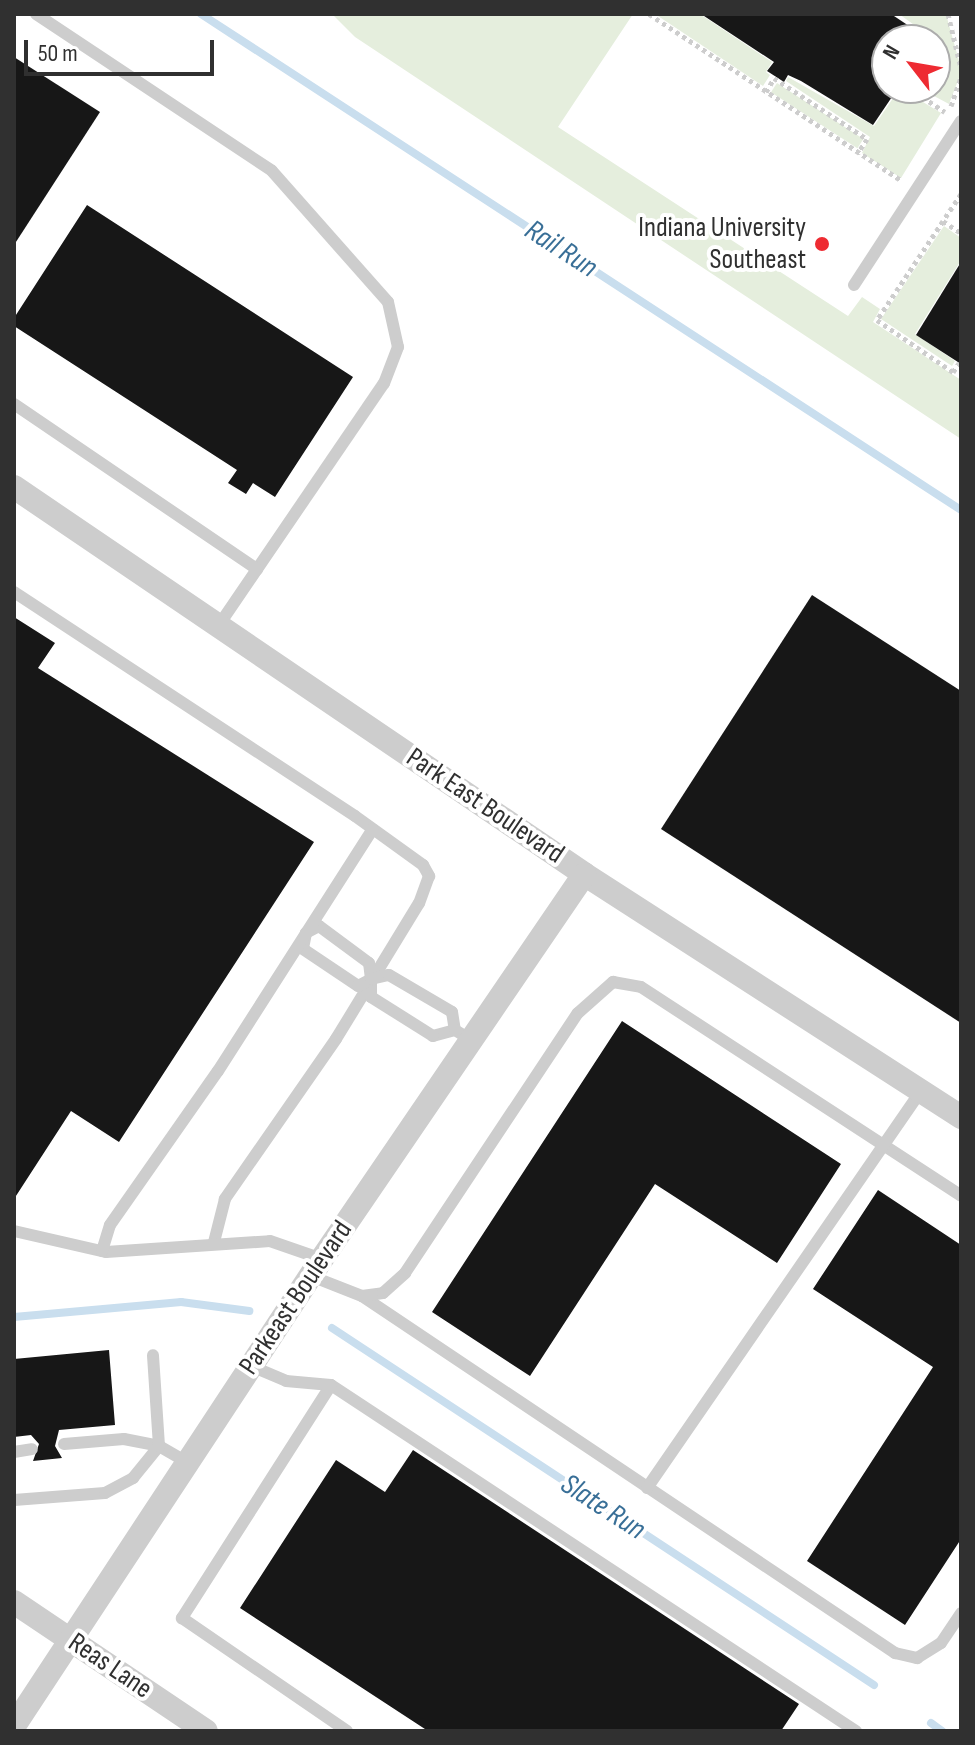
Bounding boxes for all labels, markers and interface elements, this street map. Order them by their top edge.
scale bar [28,24,218,74]
north arrow [871,24,951,104]
text: 50 m [38,39,78,68]
text: N [877,40,906,64]
place label: Indiana University Southeast [638,211,806,277]
water label: Rail Run [518,212,604,286]
marker: Indiana University Southeast [813,235,831,253]
street label: Park East Boulevard [400,741,570,871]
street label: Parkeast Boulevard [232,1215,360,1381]
water label: Slate Run [554,1466,652,1548]
street label: Reas Lane [62,1626,158,1706]

